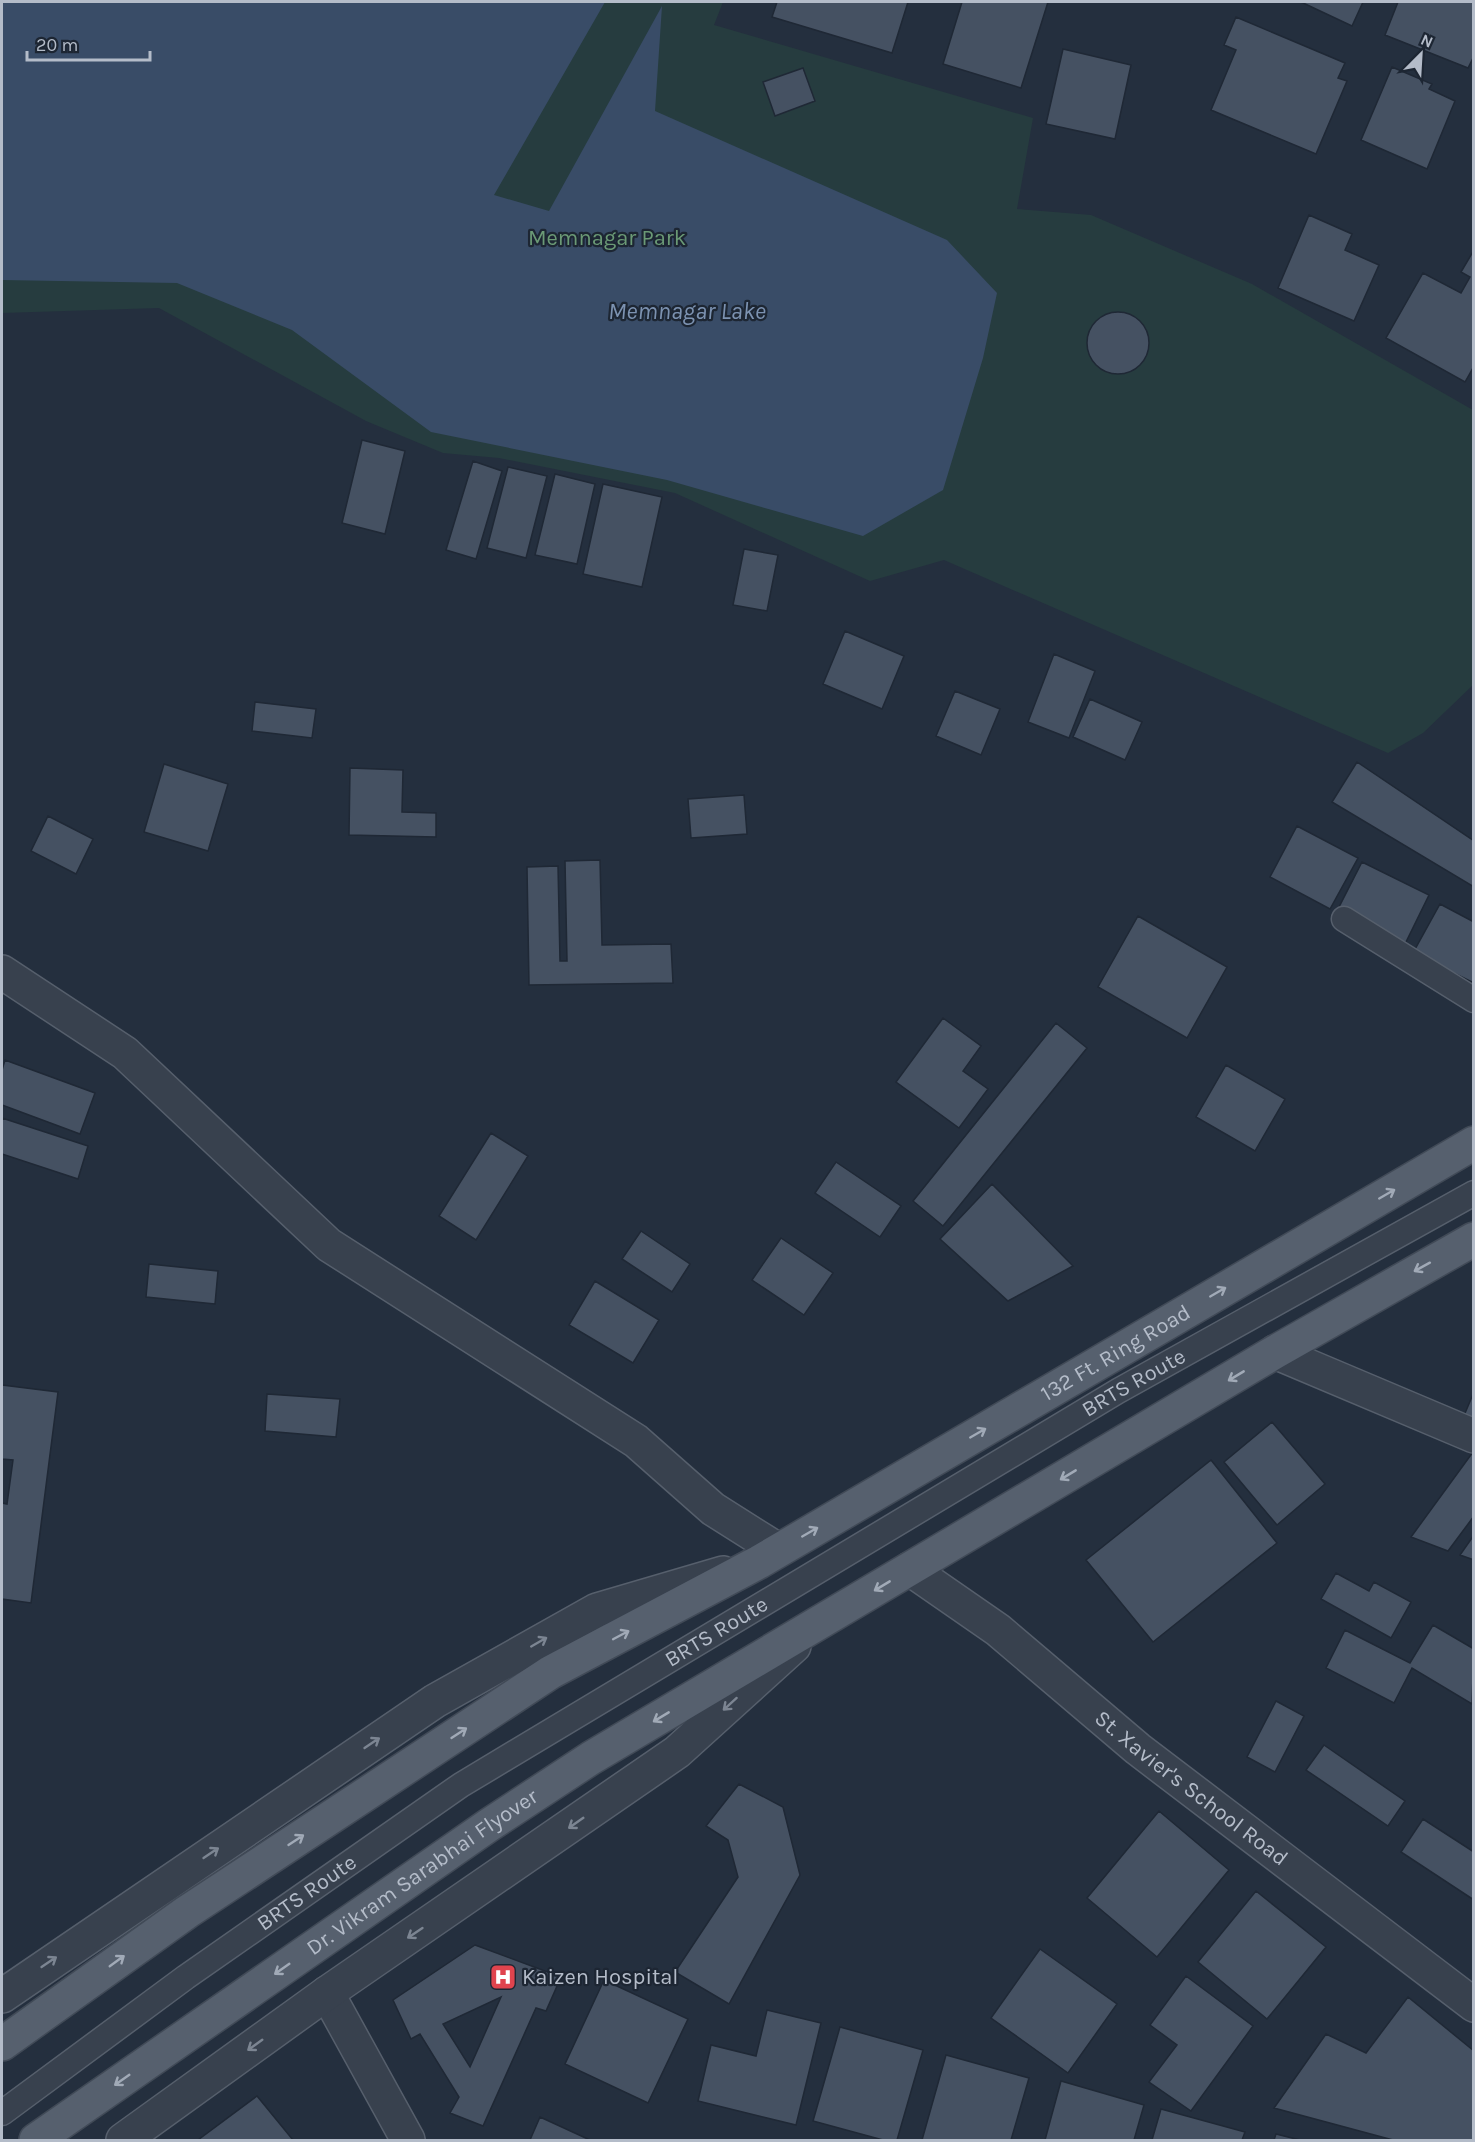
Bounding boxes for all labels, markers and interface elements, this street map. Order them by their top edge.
scale bar [27,24,150,62]
north arrow [1391,24,1451,84]
text: N [1418,30,1436,52]
text: 20 m [36,34,78,56]
park label: Memnagar Park [528,225,686,251]
water label: Memnagar Lake [608,297,766,325]
one-way arrow [1378,1187,1395,1199]
one-way arrow [1414,1261,1431,1273]
one-way arrow [1209,1286,1227,1297]
street label: 132 Ft. Ring Road [1036,1299,1195,1407]
street label: BRTS Route [1077,1343,1190,1423]
one-way arrow [1228,1370,1245,1382]
one-way arrow [969,1427,986,1439]
one-way arrow [1060,1470,1077,1482]
one-way arrow [800,1526,818,1537]
one-way arrow [874,1580,891,1592]
street label: BRTS Route [660,1591,772,1673]
one-way arrow [612,1629,629,1641]
one-way arrow [530,1636,547,1648]
one-way arrow [723,1697,738,1711]
street label: St. Xavier's School Road [1089,1705,1293,1872]
one-way arrow [653,1711,670,1723]
one-way arrow [450,1727,467,1739]
one-way arrow [364,1737,381,1750]
street label: Dr. Vikram Sarabhai Flyover [302,1784,543,1961]
one-way arrow [568,1817,584,1829]
one-way arrow [287,1834,304,1846]
one-way arrow [202,1846,219,1859]
street label: BRTS Route [252,1849,361,1936]
one-way arrow [407,1927,424,1939]
one-way arrow [109,1955,125,1967]
one-way arrow [40,1956,57,1968]
hospital icon: Kaizen Hospital [488,1962,518,1992]
one-way arrow [275,1963,291,1975]
place label: Kaizen Hospital [522,1964,679,1990]
one-way arrow [248,2039,264,2051]
one-way arrow [115,2074,131,2086]

